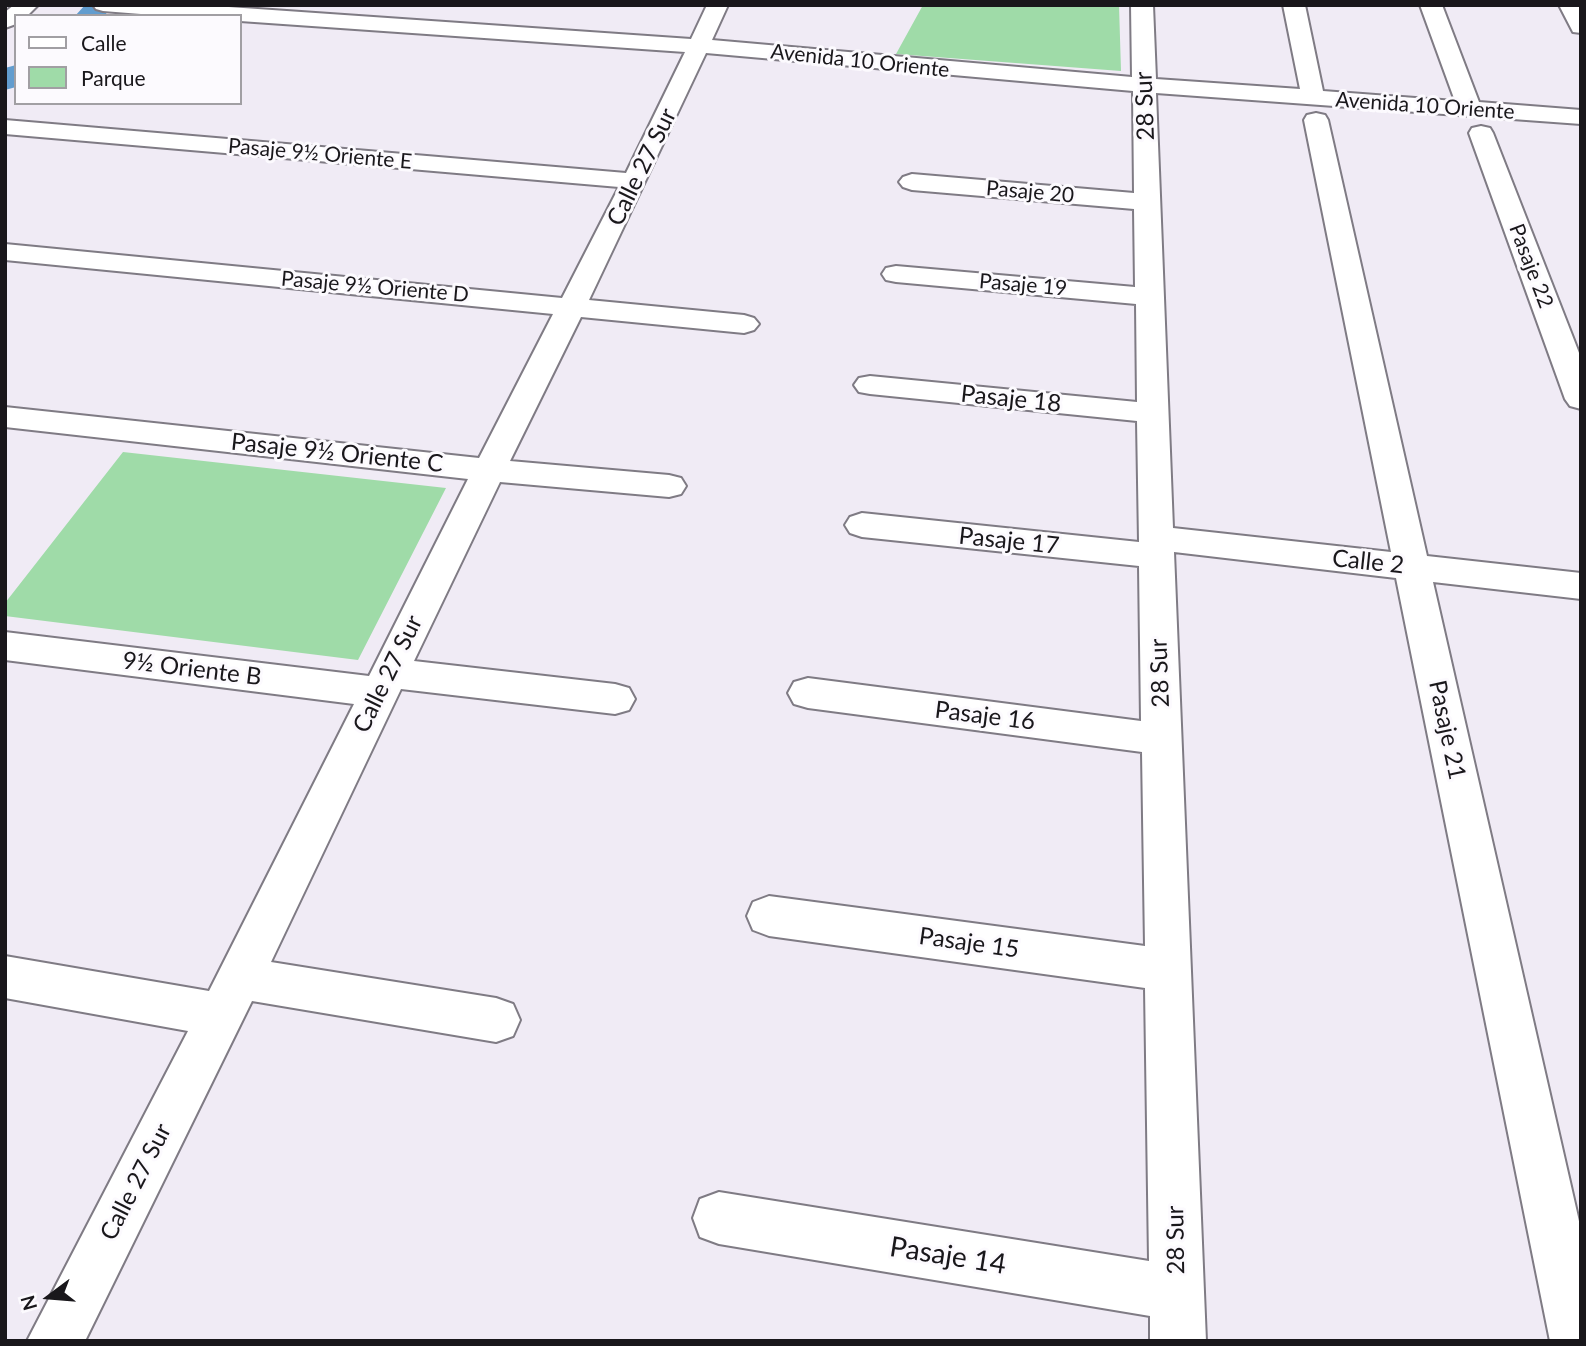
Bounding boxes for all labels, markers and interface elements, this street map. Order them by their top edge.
legend [14,14,242,105]
text: Calle [81,30,126,55]
street label: Avenida 10 Oriente [769,39,951,83]
text: Parque [81,65,146,90]
street label: 28 Sur [1129,71,1161,141]
street label: Avenida 10 Oriente [1335,87,1515,125]
street label: Calle 27 Sur [601,104,683,230]
street label: Pasaje 9½ Oriente E [227,133,413,175]
street label: Pasaje 20 [985,176,1075,208]
street label: Pasaje 22 [1503,220,1559,312]
street label: Pasaje 9½ Oriente D [280,266,470,308]
street label: Pasaje 19 [978,269,1068,301]
street label: Pasaje 18 [959,379,1063,419]
street label: Pasaje 9½ Oriente C [230,428,444,478]
street label: Pasaje 17 [957,521,1061,561]
street label: Calle 2 [1331,544,1405,580]
street label: Calle 27 Sur [347,611,429,737]
street label: 28 Sur [1144,638,1176,708]
street label: 9½ Oriente B [121,646,263,692]
street label: Pasaje 21 [1422,678,1472,782]
street label: Pasaje 16 [933,696,1037,736]
street label: Pasaje 15 [917,922,1021,964]
street label: Calle 27 Sur [94,1119,178,1245]
street label: 28 Sur [1161,1205,1191,1275]
street label: Pasaje 14 [887,1230,1009,1282]
north arrow [14,1262,84,1332]
text: N [15,1293,41,1313]

